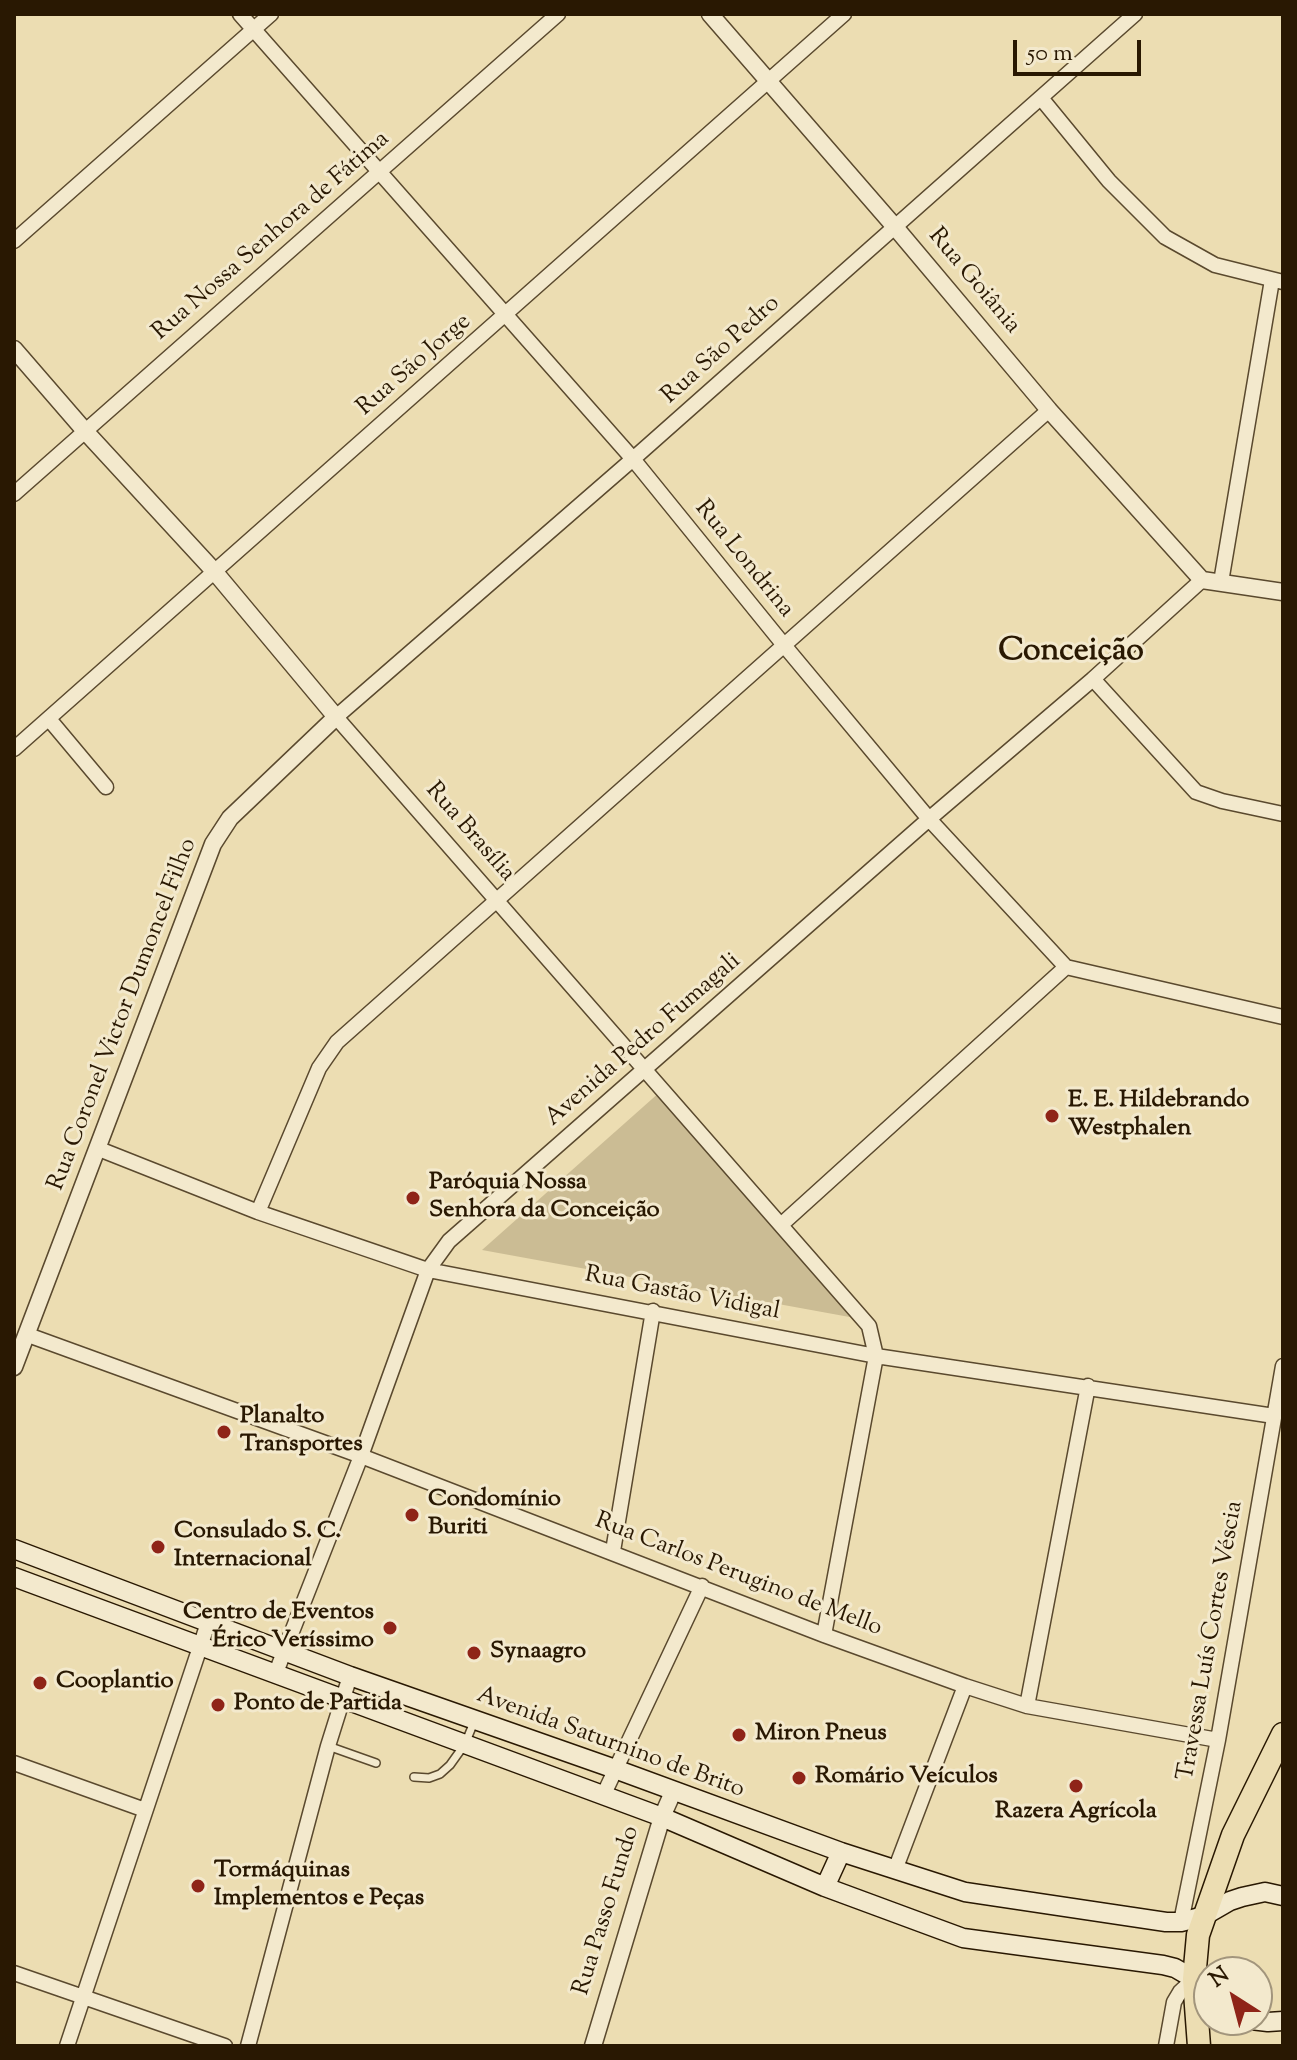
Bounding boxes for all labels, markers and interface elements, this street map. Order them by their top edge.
scale bar [1017,24,1145,74]
text: 50 m [1027,37,1073,71]
street label: Rua Nossa Senhora de Fátima [148,126,396,348]
street label: Rua Goiânia [920,223,1026,341]
street label: Rua São Pedro [657,290,787,412]
street label: Rua São Jorge [352,309,478,423]
street label: Rua Londrina [687,496,799,624]
district label: Conceição [998,635,1144,673]
street label: Rua Brasília [418,777,520,889]
street label: Rua Coronel Victor Dumoncel Filho [43,835,205,1195]
street label: Avenida Pedro Fumagali [540,948,748,1134]
place label: E. E. Hildebrando Westphalen [1068,1088,1249,1144]
marker: E. E. Hildebrando Westphalen [1043,1107,1061,1125]
place label: Paróquia Nossa Senhora da Conceição [429,1170,660,1226]
marker: Paróquia Nossa Senhora da Conceição [404,1189,422,1207]
street label: Rua Gastão Vidigal [582,1262,782,1328]
place label: Planalto Transportes [240,1404,363,1460]
marker: Planalto Transportes [215,1423,233,1441]
place label: Condomínio Buriti [428,1487,561,1543]
street label: Travessa Luís Cortes Véscia [1173,1499,1251,1783]
marker: Condomínio Buriti [403,1506,421,1524]
street label: Rua Carlos Perugino de Mello [590,1508,886,1644]
place label: Consulado S. C. Internacional [174,1519,341,1575]
marker: Consulado S. C. Internacional [149,1538,167,1556]
place label: Centro de Eventos Érico Veríssimo [183,1600,374,1656]
marker: Centro de Eventos Érico Veríssimo [381,1619,399,1637]
place label: Synaagro [490,1639,586,1667]
marker: Synaagro [465,1644,483,1662]
place label: Cooplantio [56,1669,174,1697]
marker: Cooplantio [31,1674,49,1692]
street label: Avenida Saturnino de Brito [472,1682,748,1806]
place label: Ponto de Partida [234,1691,402,1719]
marker: Ponto de Partida [209,1696,227,1714]
place label: Miron Pneus [755,1721,887,1749]
marker: Miron Pneus [730,1726,748,1744]
place label: Romário Veículos [815,1764,998,1792]
marker: Romário Veículos [790,1769,808,1787]
marker: Razera Agrícola [1067,1777,1085,1795]
place label: Razera Agrícola [995,1799,1157,1827]
street label: Rua Passo Fundo [569,1823,647,1999]
place label: Tormáquinas Implementos e Peças [214,1858,424,1914]
marker: Tormáquinas Implementos e Peças [189,1877,207,1895]
north arrow [1193,1956,1273,2036]
text: N [1204,1960,1237,1996]

